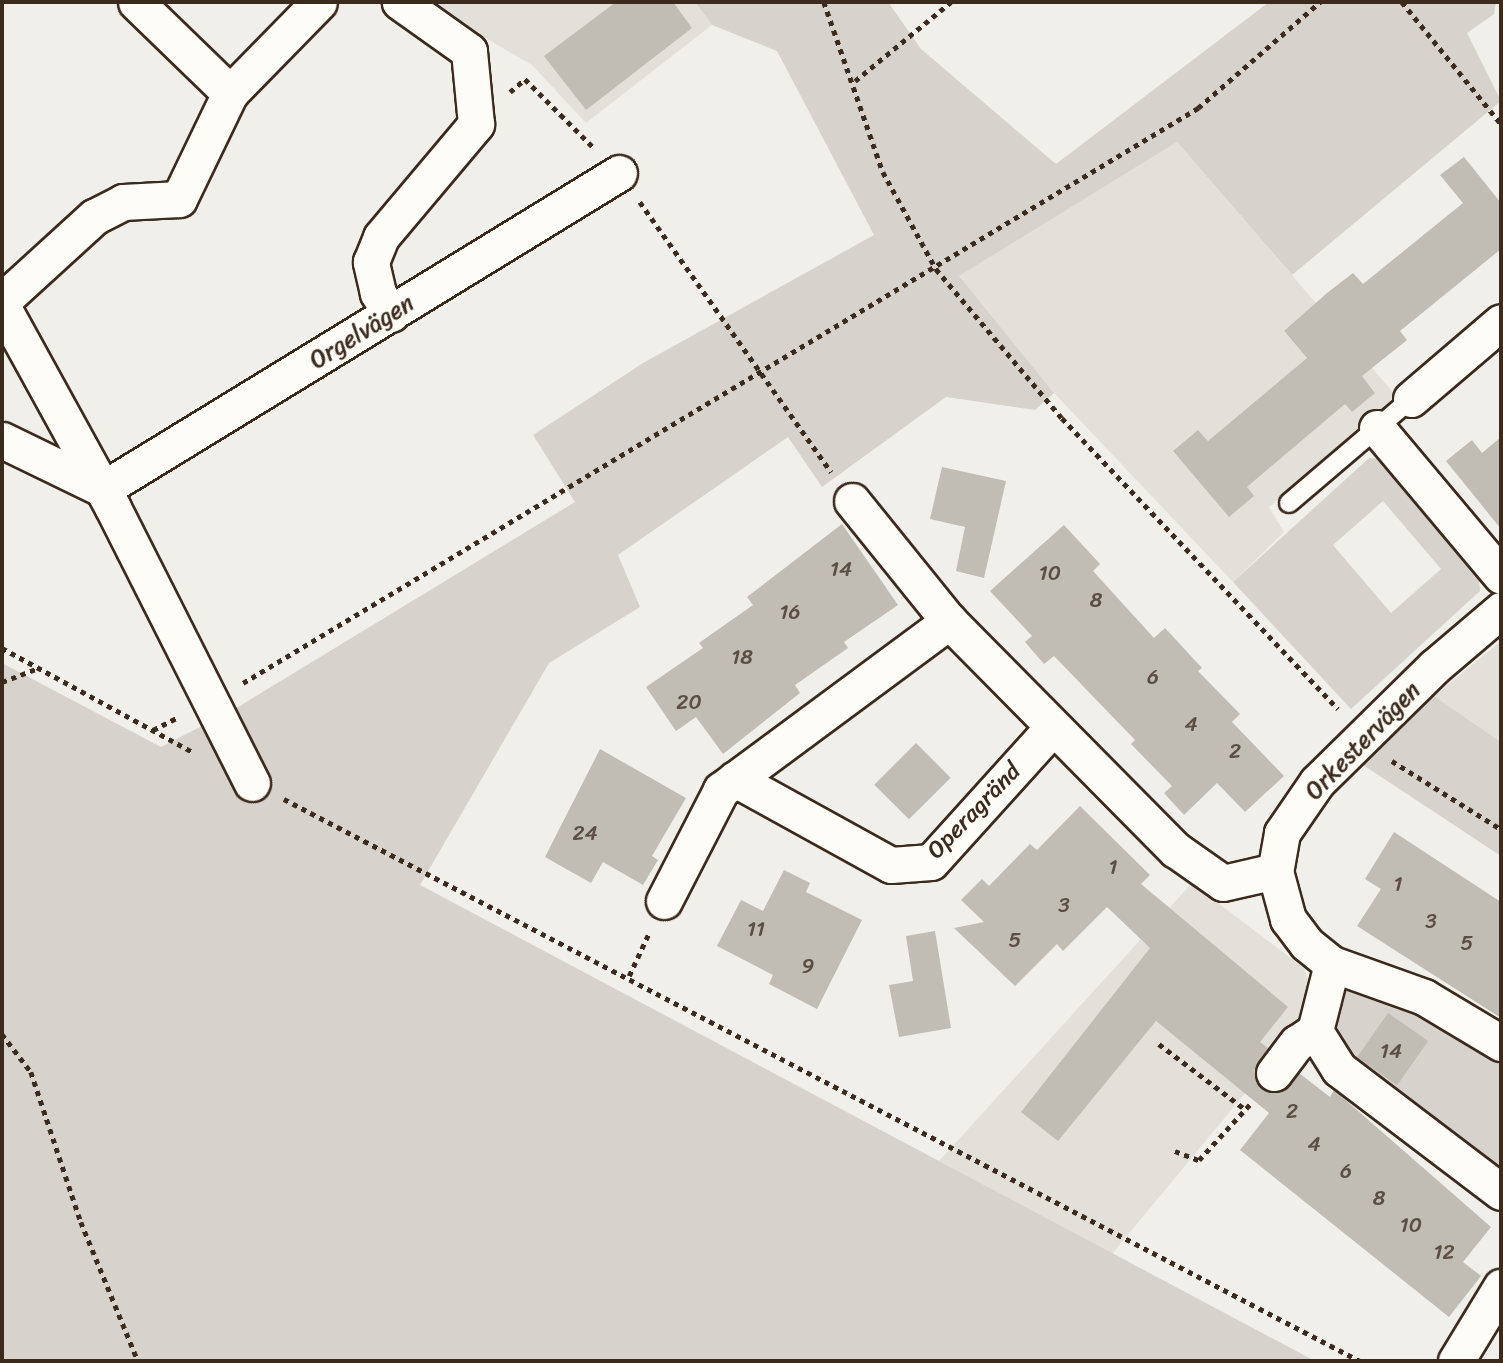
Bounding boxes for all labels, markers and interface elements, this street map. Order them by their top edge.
street label: Orgelvägen [305,289,419,375]
house number: 14 [830,556,852,582]
house number: 10 [1039,560,1061,586]
house number: 8 [1090,587,1102,613]
house number: 16 [780,599,800,625]
house number: 18 [731,644,753,670]
house number: 6 [1147,664,1159,690]
street label: Orkestervägen [1300,676,1426,806]
house number: 20 [676,689,702,715]
house number: 4 [1184,711,1198,737]
house number: 2 [1229,738,1241,764]
street label: Operagränd [921,757,1027,865]
house number: 24 [572,820,598,846]
house number: 1 [1108,854,1118,880]
house number: 1 [1393,871,1403,897]
house number: 3 [1058,892,1070,918]
house number: 3 [1425,908,1437,934]
house number: 11 [747,916,765,942]
house number: 5 [1009,927,1021,953]
house number: 5 [1461,930,1473,956]
house number: 9 [802,953,814,979]
house number: 14 [1380,1038,1402,1064]
house number: 2 [1286,1098,1298,1124]
house number: 4 [1307,1131,1321,1157]
house number: 6 [1340,1158,1352,1184]
house number: 8 [1373,1185,1385,1211]
house number: 10 [1400,1212,1422,1238]
house number: 12 [1433,1239,1455,1265]

